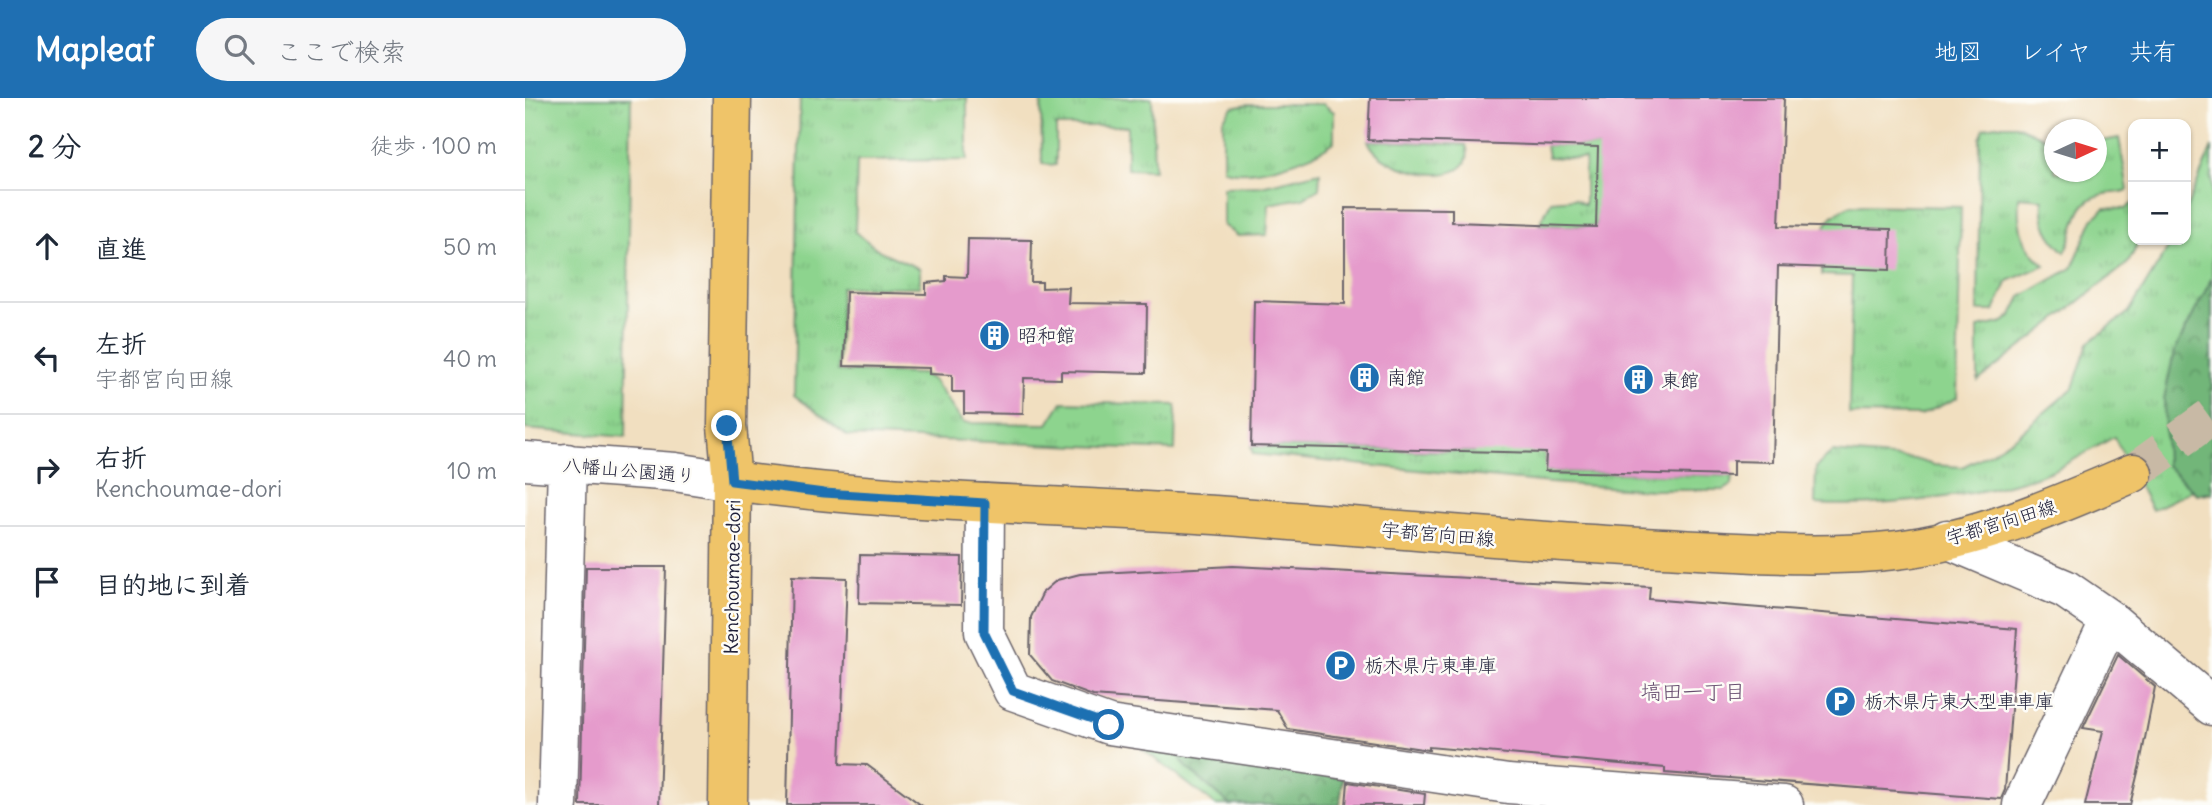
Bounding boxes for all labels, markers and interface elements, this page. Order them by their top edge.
search box [196,18,686,81]
text: Mapleaf [35,28,154,70]
icon: search [220,30,258,68]
text: ここで検索 [276,35,406,68]
text: 地図 [1934,36,1982,66]
text: レイヤ [2020,36,2091,66]
text: 共有 [2129,36,2177,66]
north arrow [2044,119,2107,182]
map controls [2128,119,2191,245]
button: + [2128,119,2191,182]
text: 2 分 [28,127,82,165]
text: 徒歩 · 100 m [370,131,497,160]
button: − [2128,182,2191,245]
icon: ahead [28,227,66,265]
text: 直進 [95,232,147,265]
text: 50 m [443,232,497,261]
building icon: 昭和館 [978,318,1012,352]
place label: 昭和館 [1018,323,1075,347]
text: 左折 [95,327,147,360]
icon: left [28,339,66,377]
text: 40 m [443,344,497,373]
building icon: 南館 [1347,360,1381,394]
building icon: 東館 [1621,363,1655,397]
text: 宇都宮向田線 [95,364,233,393]
place label: 南館 [1387,365,1425,389]
place label: 東館 [1661,368,1699,392]
route end [711,410,742,441]
text: 右折 [95,441,147,474]
icon: right [28,451,66,489]
street label: 八幡山公園通り [562,452,696,488]
text: 10 m [447,456,497,485]
text: Kenchoumae-dori [95,474,282,503]
street label: 宇都宮向田線 [1943,494,2059,550]
street label: Kenchoumae-dori [719,500,745,654]
street label: 宇都宮向田線 [1380,517,1496,551]
icon: arrive [28,563,66,601]
text: 目的地に到着 [95,568,251,601]
parking icon: 栃木県庁東車庫 [1324,648,1358,682]
place label: 栃木県庁東車庫 [1364,653,1497,677]
district label: 塙田一丁目 [1641,678,1746,705]
parking icon: 栃木県庁東大型車車庫 [1824,684,1858,718]
place label: 栃木県庁東大型車車庫 [1864,689,2054,713]
route start [1093,709,1124,740]

